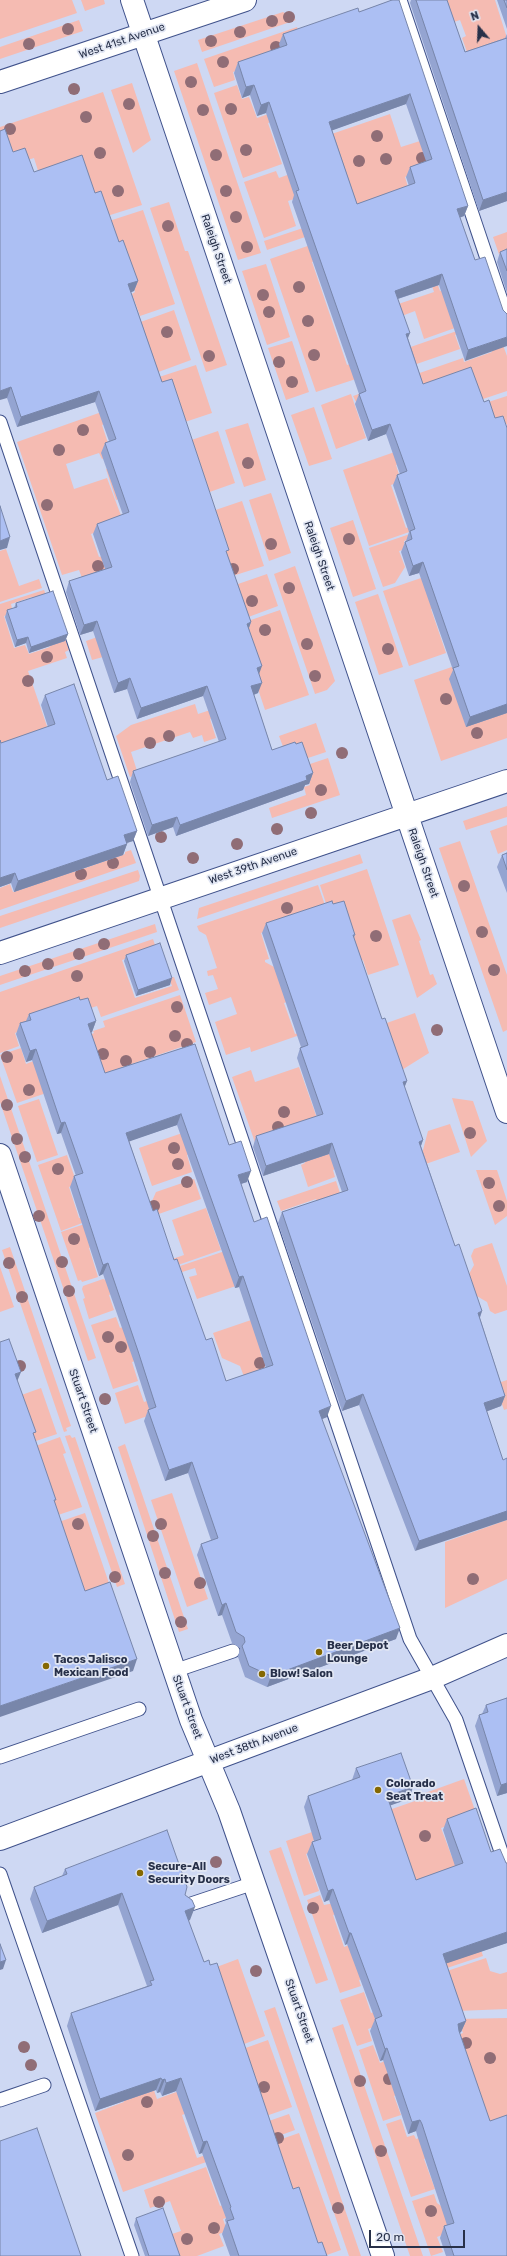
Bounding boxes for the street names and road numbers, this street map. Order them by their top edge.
street label: West 41st Avenue [77,20,167,62]
street label: Raleigh Street [198,213,234,285]
street label: Raleigh Street [301,520,337,592]
street label: Raleigh Street [405,827,441,899]
street label: West 39th Avenue [207,845,299,887]
street label: Stuart Street [66,1367,100,1435]
street label: Stuart Street [169,1673,205,1741]
street label: West 38th Avenue [208,1721,300,1767]
street label: Stuart Street [282,1977,316,2045]

